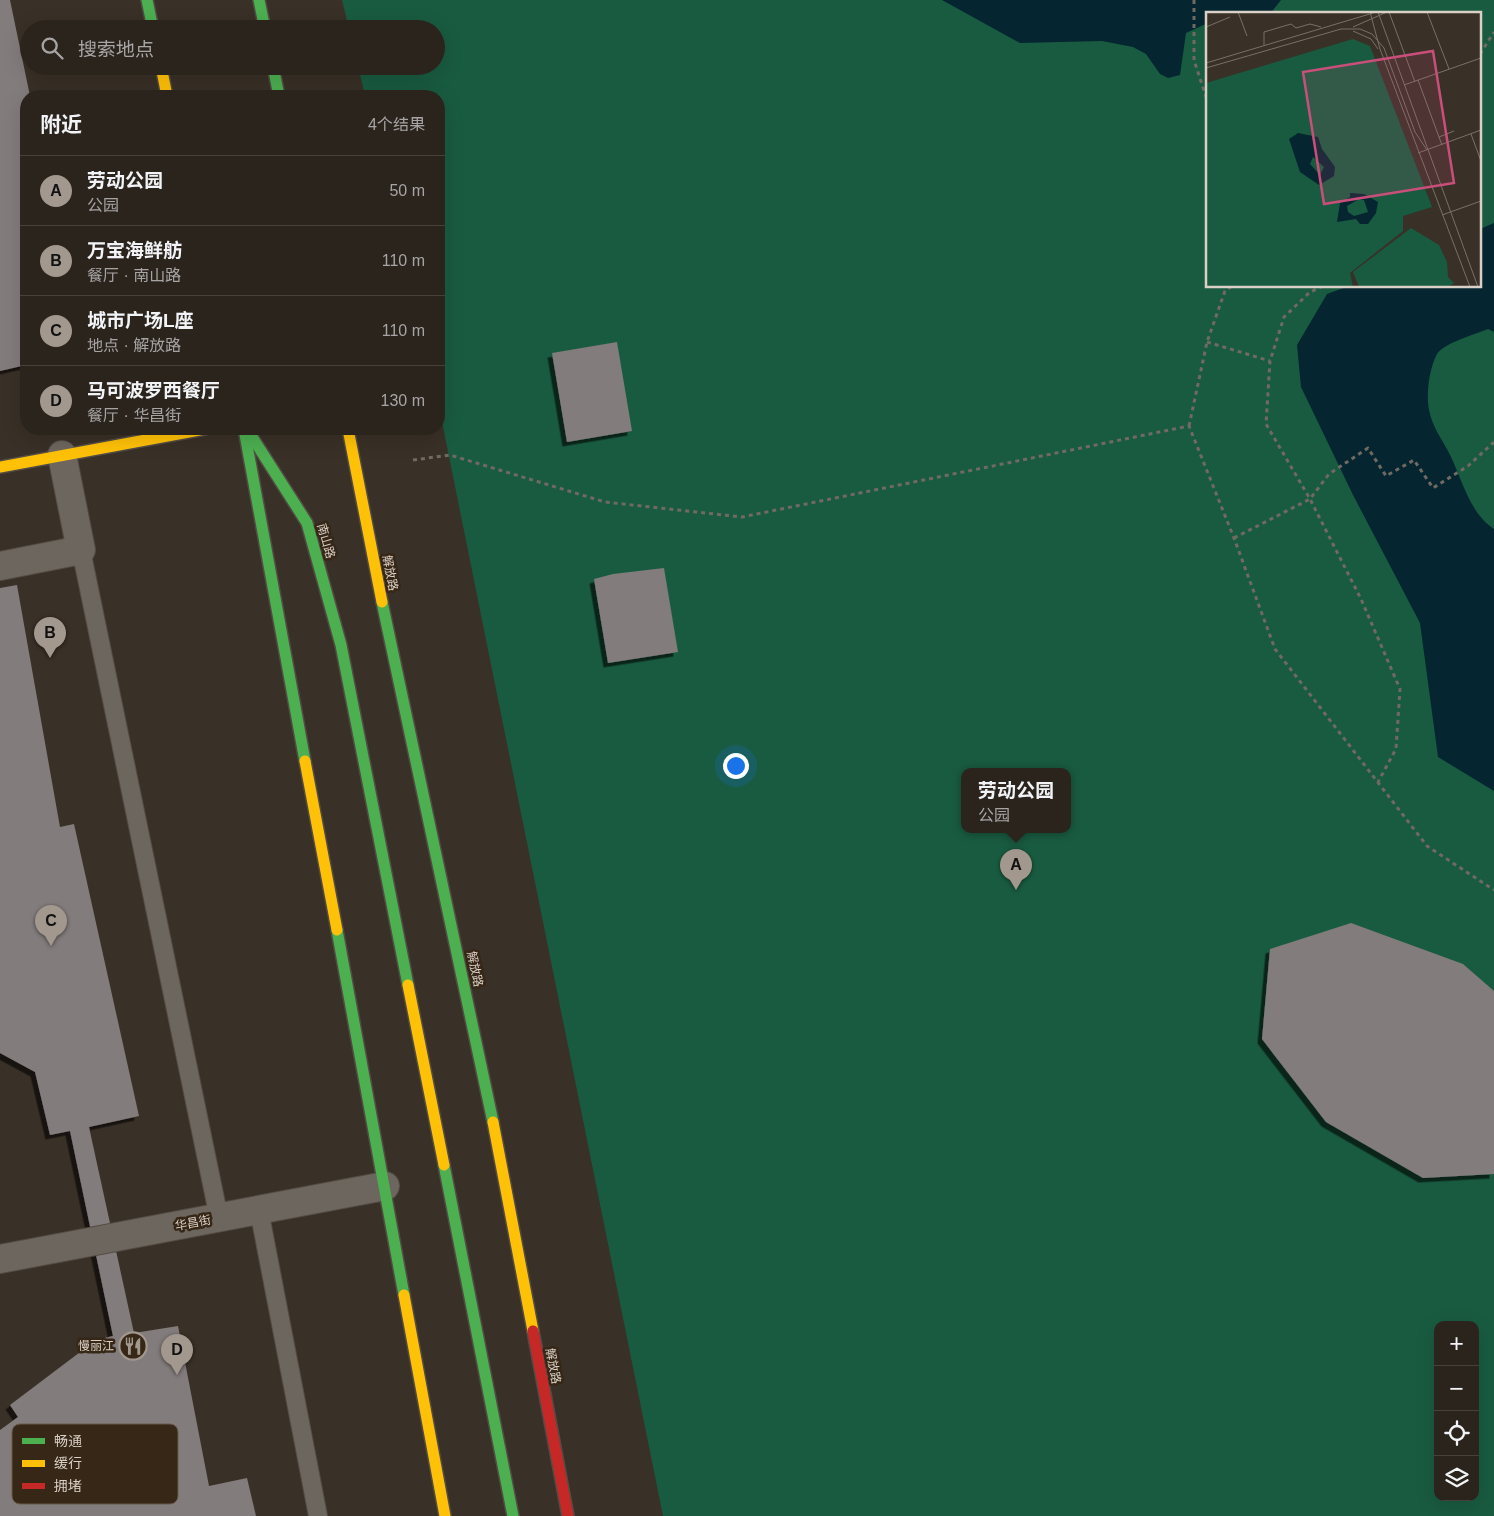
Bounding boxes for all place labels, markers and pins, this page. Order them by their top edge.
pin: B [34,617,66,658]
pin: A [1000,849,1032,890]
pin: C [35,905,67,946]
restaurant icon: 慢丽江 [118,1331,148,1361]
pin: D [161,1334,193,1375]
place label: 慢丽江 [78,1339,114,1353]

